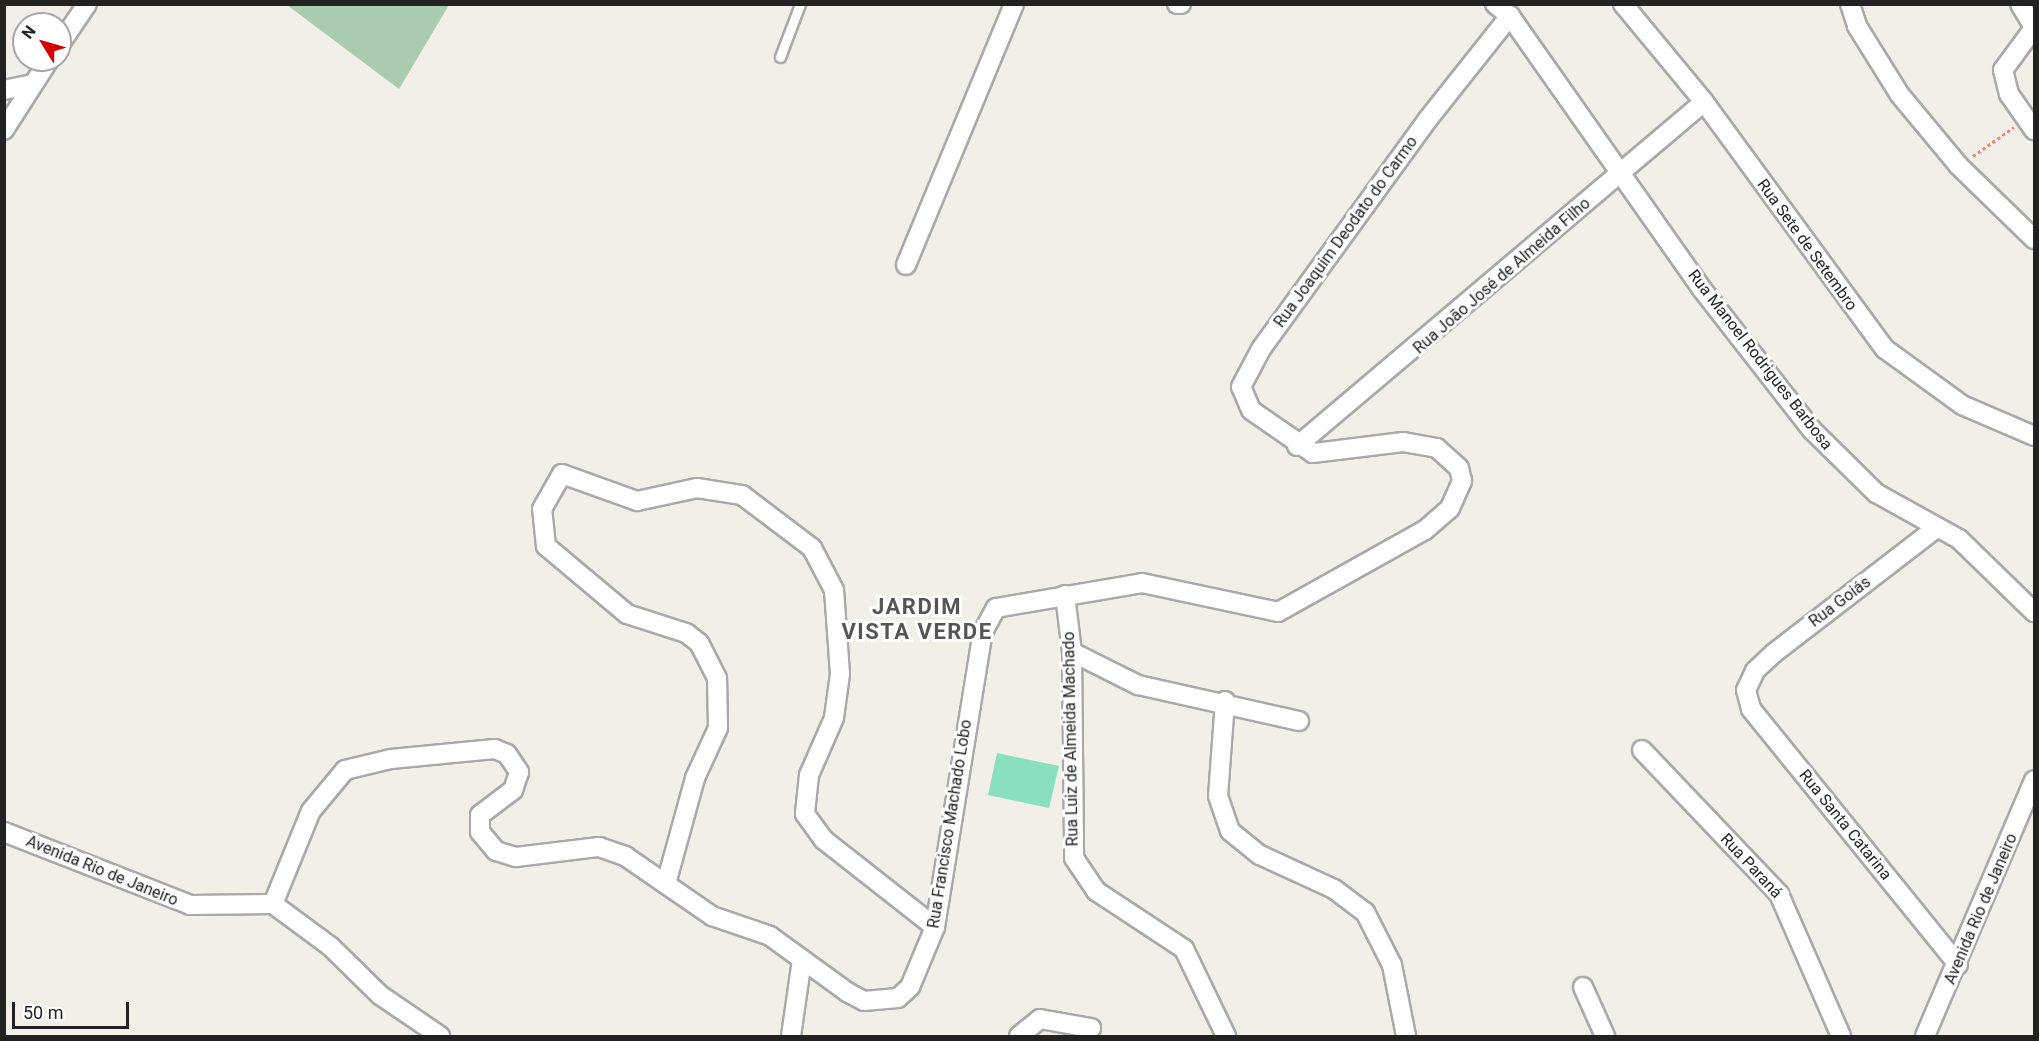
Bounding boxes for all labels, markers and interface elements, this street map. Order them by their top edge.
north arrow [12,12,72,72]
text: N [18,22,40,42]
street label: Rua Joaquim Deodato do Carmo [1270,133,1422,331]
street label: Rua Sete de Setembro [1753,176,1861,314]
street label: Rua João José de Almeida Filho [1410,194,1594,358]
street label: Rua Manoel Rodrigues Barbosa [1684,266,1836,454]
street label: Rua Goiás [1805,573,1875,631]
district label: JARDIM VISTA VERDE [841,593,993,644]
street label: Rua Luiz de Almeida Machado [1060,631,1082,847]
street label: Rua Francisco Machado Lobo [924,718,976,930]
street label: Rua Santa Catarina [1795,766,1895,884]
street label: Rua Paraná [1716,830,1786,902]
street label: Avenida Rio de Janeiro [1941,831,2021,987]
street label: Avenida Rio de Janeiro [23,832,181,910]
scale bar [15,990,132,1028]
text: 50 m [23,1002,63,1023]

